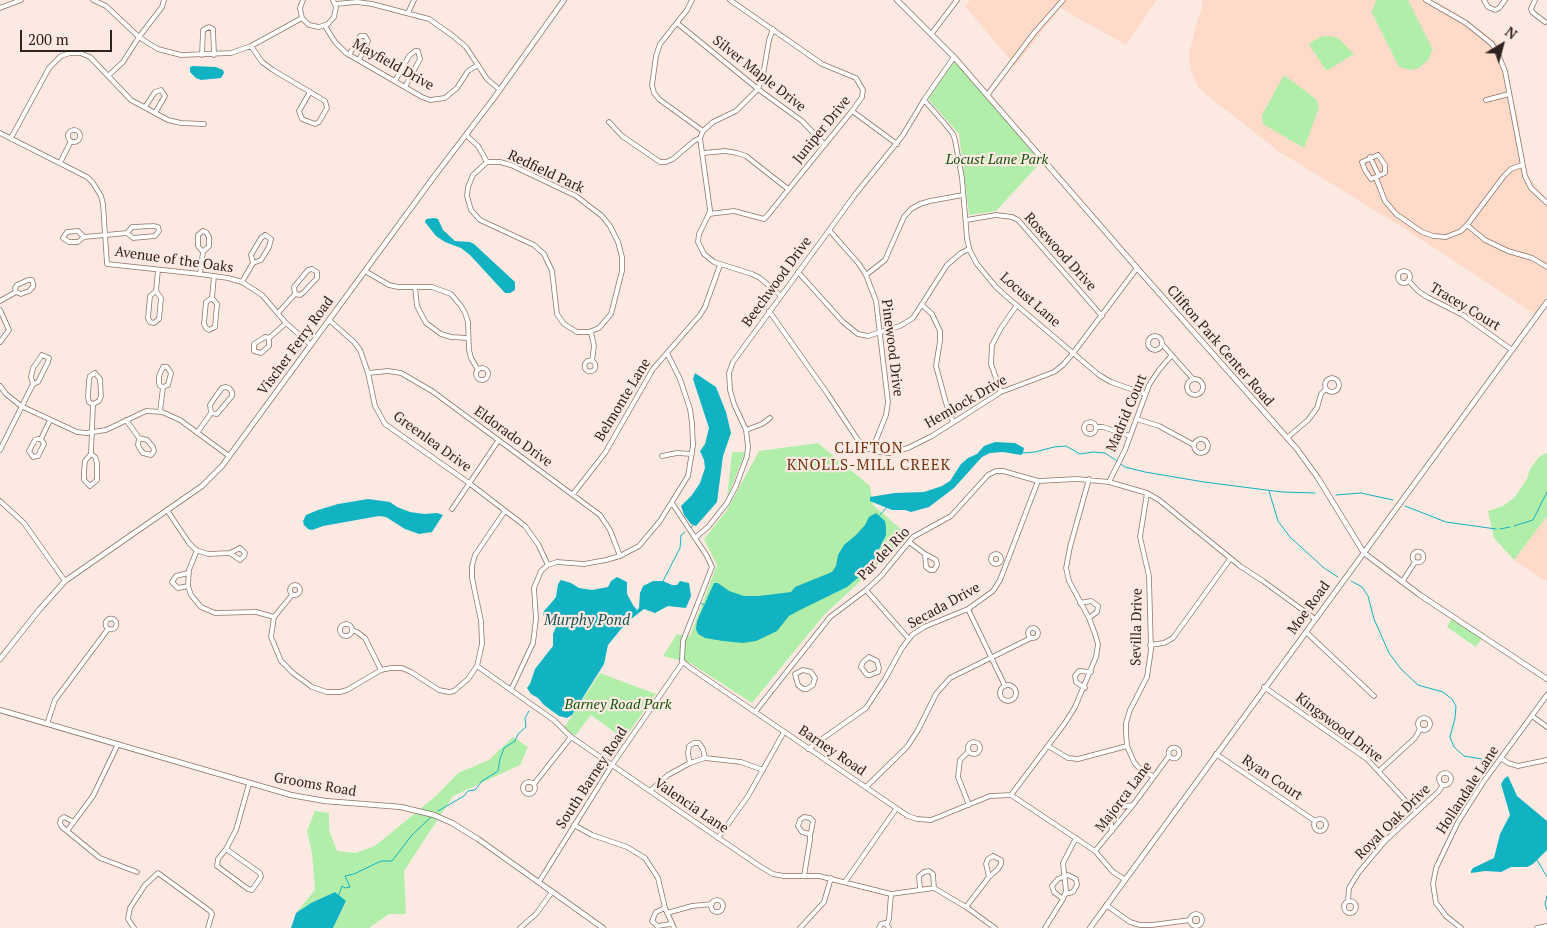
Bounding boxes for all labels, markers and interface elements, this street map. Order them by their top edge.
scale bar [22,20,115,52]
north arrow [1477,20,1527,70]
text: N [1501,22,1521,43]
text: 200 m [28,29,69,49]
street label: Silver Maple Drive [709,32,809,116]
street label: Mayfield Drive [349,36,437,94]
street label: Juniper Drive [790,93,854,167]
street label: Redfield Park [505,147,587,197]
park label: Locust Lane Park [946,152,1048,168]
street label: Rosewood Drive [1020,209,1100,295]
street label: Beechwood Drive [739,234,815,330]
street label: Avenue of the Oaks [114,243,234,277]
street label: Locust Lane [996,269,1064,331]
street label: Tracey Court [1427,279,1503,335]
street label: Clifton Park Center Road [1163,282,1277,410]
street label: Vischer Ferry Road [255,293,337,399]
street label: Pinewood Drive [878,298,906,398]
street label: Belmonte Lane [592,355,654,445]
street label: Hemlock Drive [922,372,1010,432]
street label: Madrid Court [1103,372,1151,454]
street label: Eldorado Drive [471,403,555,471]
street label: Greenlea Drive [390,408,474,476]
district label: CLIFTON KNOLLS-MILL CREEK [785,440,953,475]
street label: Par del Rio [855,524,913,584]
street label: Moe Road [1284,578,1334,638]
street label: Secada Drive [905,579,983,633]
street label: Sevilla Drive [1128,588,1146,666]
water label: Murphy Pond [544,612,630,630]
street label: Kingswood Drive [1292,690,1386,766]
park label: Barney Road Park [565,697,671,713]
street label: Barney Road [795,722,869,780]
street label: South Barney Road [553,724,631,832]
street label: Hollandale Lane [1433,743,1503,837]
street label: Ryan Court [1239,752,1305,804]
street label: Majorca Lane [1092,759,1156,835]
street label: Grooms Road [273,769,357,801]
street label: Valencia Lane [650,775,732,837]
street label: Royal Oak Drive [1352,781,1434,863]

